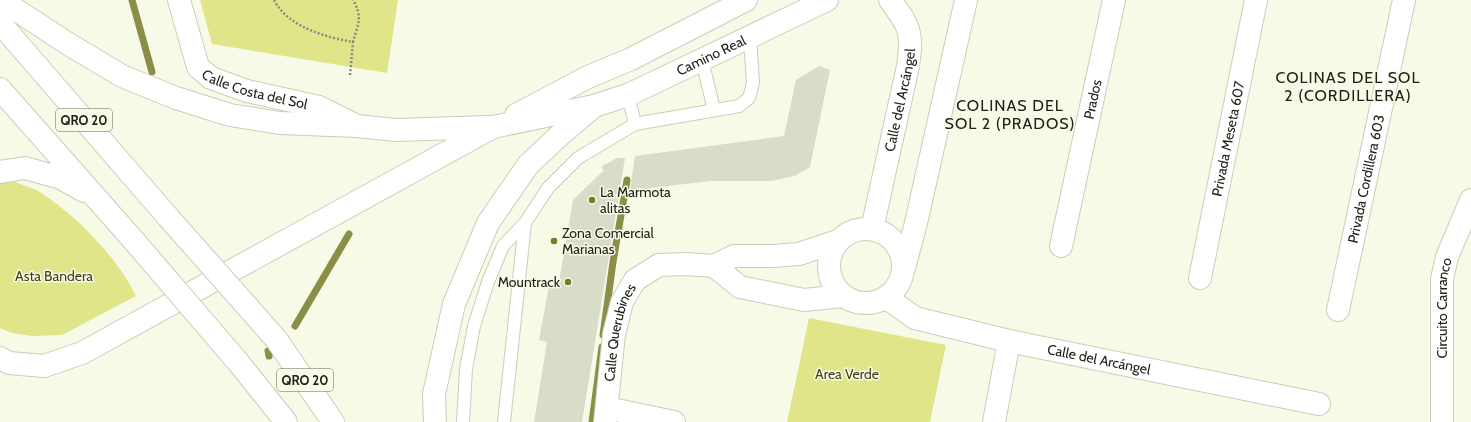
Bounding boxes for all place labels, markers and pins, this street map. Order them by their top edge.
place label: La Marmota alitas [600,183,671,217]
marker: La Marmota alitas [587,195,597,205]
place label: Zona Comercial Marianas [562,224,655,258]
marker: Zona Comercial Marianas [549,236,559,246]
place label: Mountrack [498,273,561,291]
marker: Mountrack [563,277,573,287]

